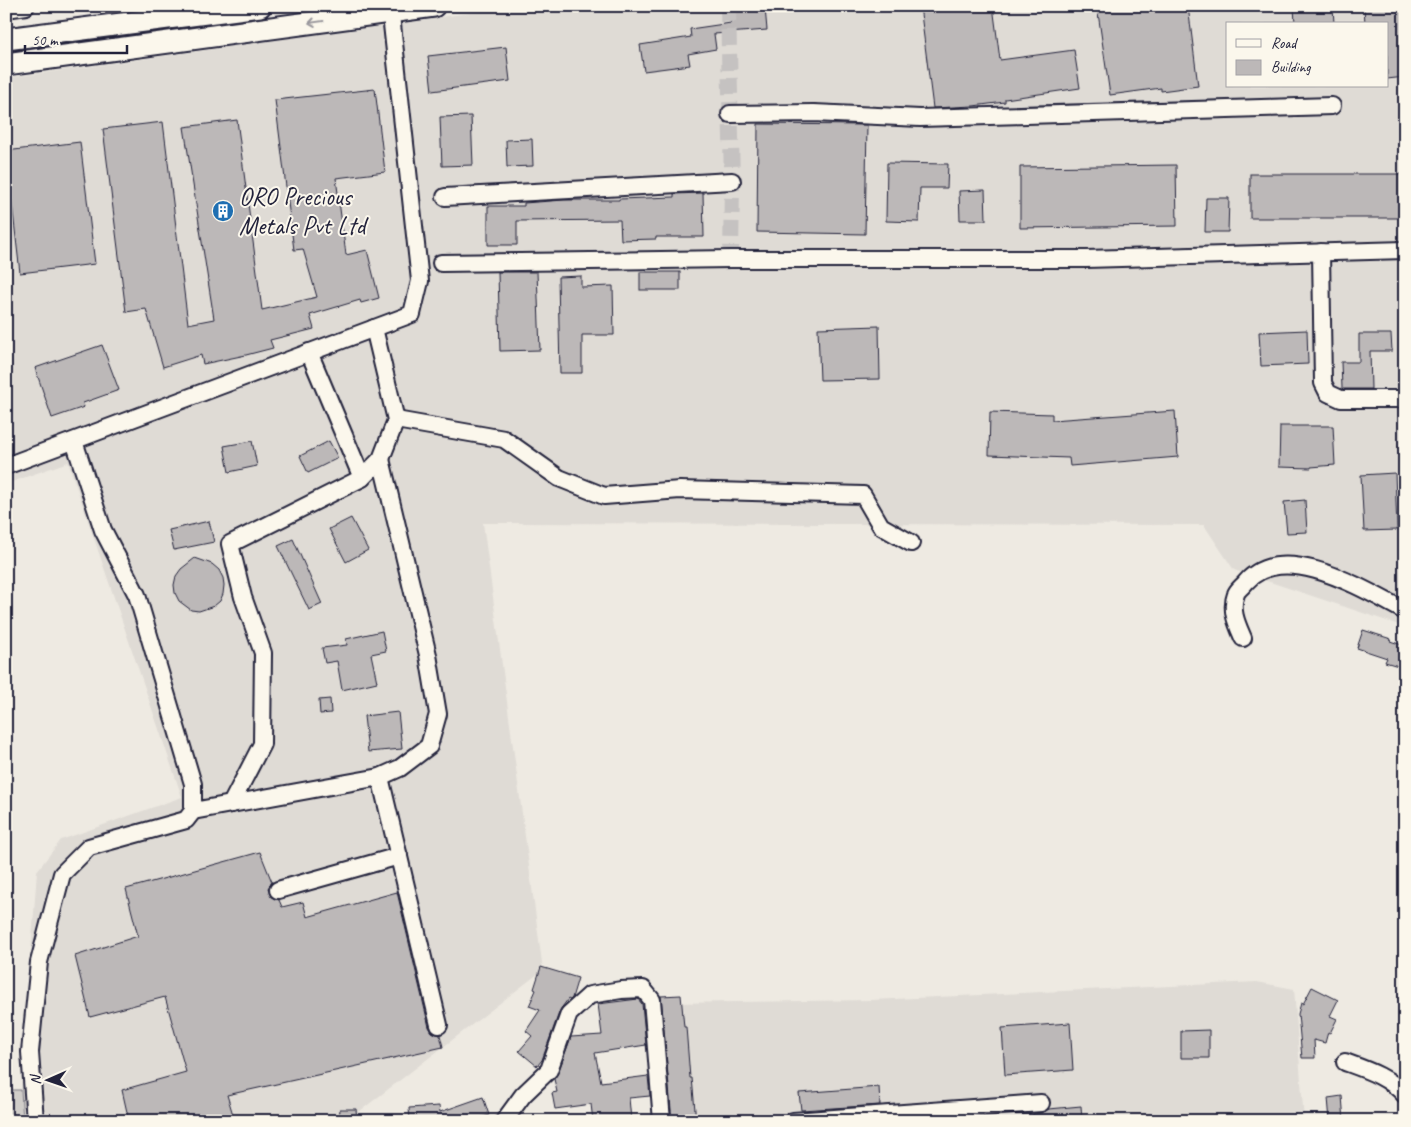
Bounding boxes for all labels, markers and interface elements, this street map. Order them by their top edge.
one-way arrow [308,18,324,28]
scale bar [25,22,128,54]
legend [1226,22,1388,88]
text: 50 m [32,31,59,50]
text: Road [1271,34,1298,53]
text: Building [1271,58,1311,77]
place label: ORO Precious Metals Pvt Ltd [239,181,370,242]
building icon: ORO Precious Metals Pvt Ltd [211,199,235,223]
north arrow [22,1054,72,1104]
text: N [27,1073,44,1085]

